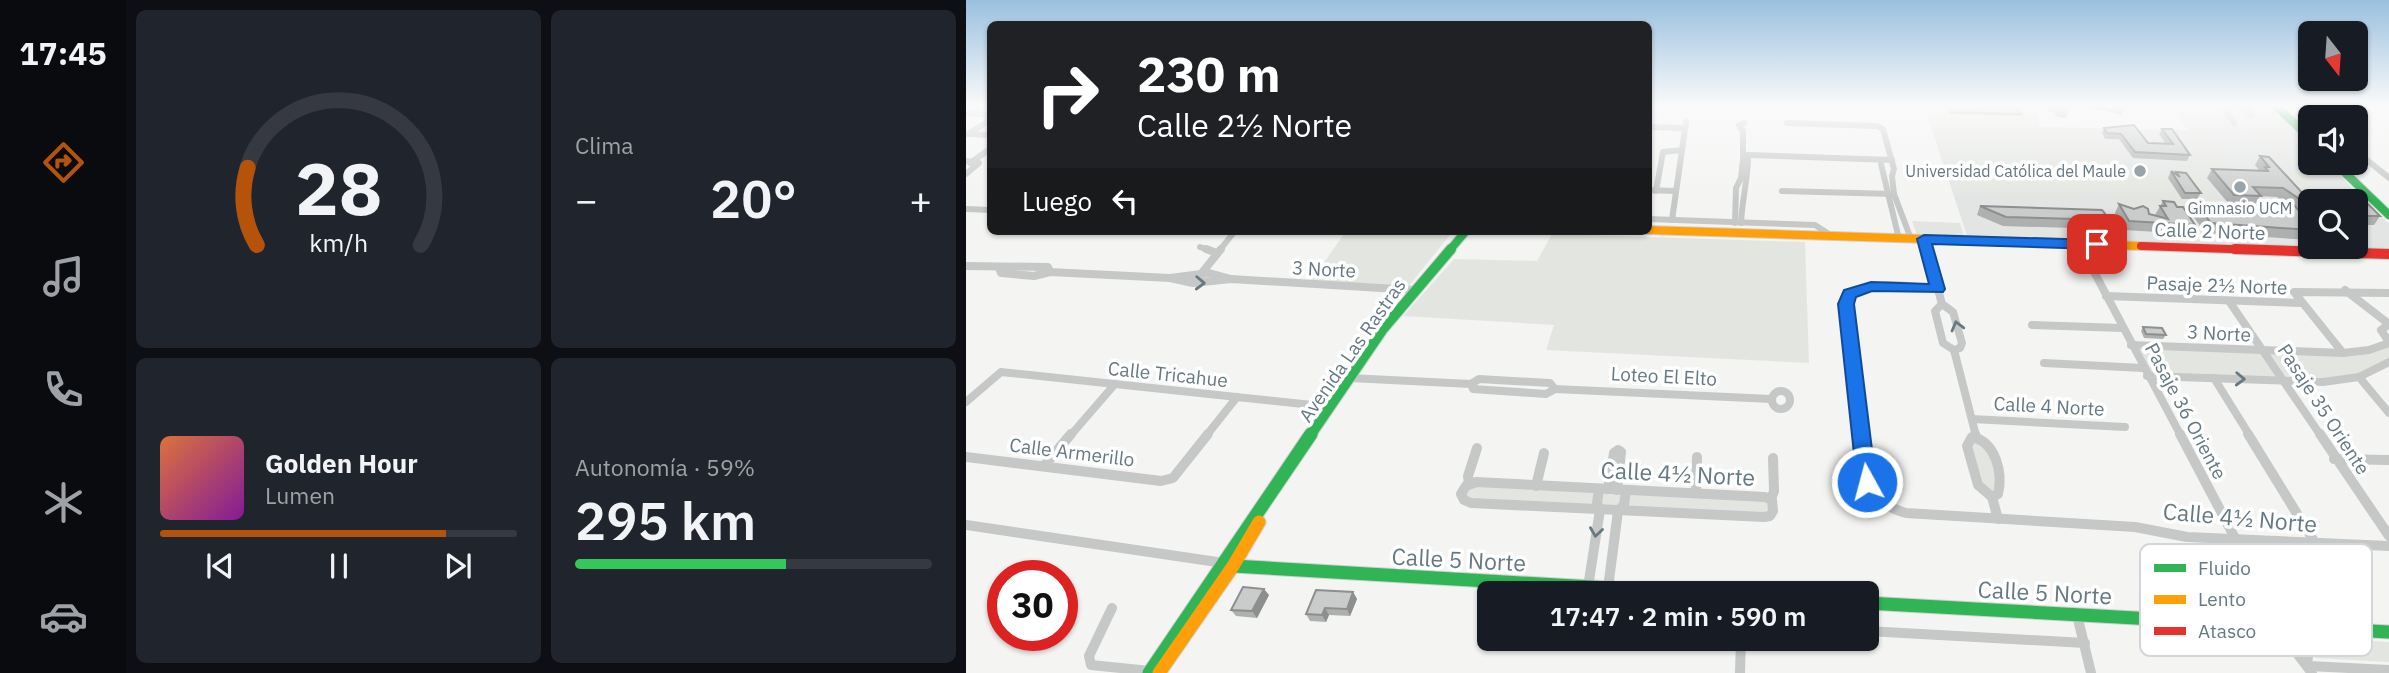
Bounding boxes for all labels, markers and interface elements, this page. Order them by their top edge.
north arrow [2298,21,2368,91]
map controls [2298,21,2368,259]
text: 17:45 [19,32,107,74]
text: 230 m [1137,42,1281,105]
icon: right [1022,49,1113,140]
text: Calle 2½ Norte [1137,104,1352,146]
button: sound [2298,105,2368,175]
text: Clima [575,130,634,160]
icon: directions [39,138,88,187]
text: 28 [295,140,382,235]
place label: Universidad Católica del Maule [1905,161,2126,181]
marker: Universidad Católica del Maule [2132,163,2148,179]
text: 20° [710,165,797,232]
text: − [575,175,598,224]
text: + [909,175,932,224]
marker: Gimnasio UCM [2232,179,2248,195]
icon: left [1106,182,1144,220]
text: Luego [1022,184,1092,218]
button: search [2298,189,2368,259]
place label: Gimnasio UCM [2187,198,2293,218]
pin [2067,214,2127,274]
street label: Calle 2 Norte [2154,217,2266,245]
icon: arrive [2078,225,2116,263]
text: km/h [309,226,368,259]
icon: music [39,252,88,301]
street label: 3 Norte [1291,255,1357,283]
street label: Pasaje 2½ Norte [2146,271,2288,299]
street label: Avenida Las Rastras [1293,273,1411,427]
one-way arrow [1195,276,1206,291]
street label: 3 Norte [2186,319,2252,347]
one-way arrow [1951,320,1966,332]
street label: Pasaje 36 Oriente [2140,339,2232,483]
street label: Pasaje 35 Oriente [2273,339,2375,479]
street label: Calle Tricahue [1107,356,1229,392]
street label: Loteo El Elto [1610,361,1718,391]
icon: phone [39,365,88,414]
one-way arrow [2235,372,2246,387]
street label: Calle 4 Norte [1993,391,2105,421]
street label: Calle Armerillo [1008,432,1136,472]
position arrow [1830,445,1904,519]
text: Golden Hour [265,446,418,480]
text: Autonomía · 59% [575,452,755,482]
street label: Calle 4½ Norte [1600,454,1756,492]
icon: climate [39,478,88,527]
text: Lumen [265,480,335,510]
text: 295 km [575,487,756,554]
street label: Calle 4½ Norte [2162,495,2318,539]
one-way arrow [1589,527,1604,538]
street label: Calle 5 Norte [1391,541,1527,577]
legend [2140,544,2372,656]
icon: previous [201,547,239,585]
icon: pause [320,547,358,585]
icon: next [439,547,477,585]
text: Fluido [2198,556,2251,580]
speed limit sign: 30 [987,560,1078,651]
street label: Calle 5 Norte [1977,574,2113,610]
text: Lento [2198,587,2246,611]
icon: car [39,592,88,641]
text: 17:47 · 2 min · 590 m [1550,599,1806,633]
text: Atasco [2198,619,2256,643]

